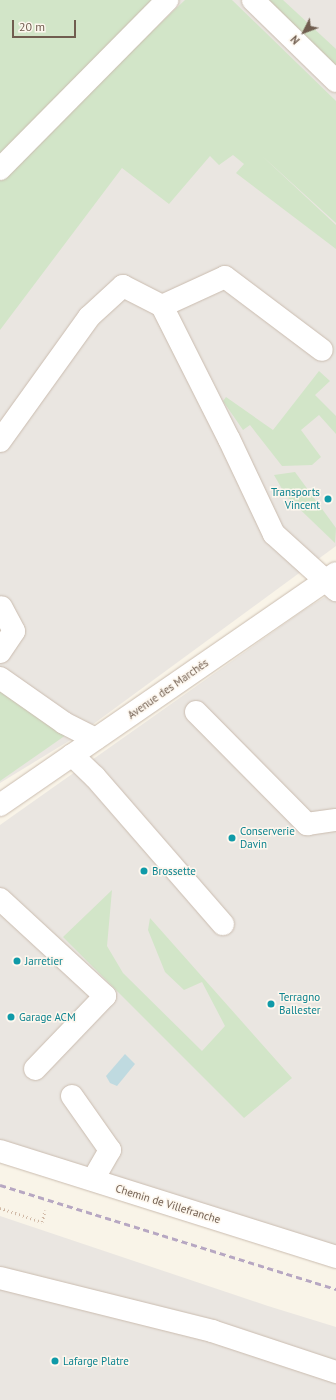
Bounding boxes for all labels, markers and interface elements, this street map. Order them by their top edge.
scale bar [14,12,78,38]
north arrow [284,12,324,52]
text: 20 m [19,19,45,34]
text: N [287,33,303,47]
place label: Transports Vincent [271,486,320,512]
marker: Transports Vincent [323,494,333,504]
street label: Avenue des Marchés [125,656,211,722]
place label: Conserverie Davin [240,825,295,851]
marker: Conserverie Davin [227,833,237,843]
place label: Brossette [152,864,196,878]
marker: Brossette [139,866,149,876]
place label: Jarretier [25,954,63,968]
marker: Jarretier [12,956,22,966]
place label: Terragno Ballester [279,991,320,1017]
marker: Terragno Ballester [266,999,276,1009]
place label: Garage ACM [19,1010,76,1024]
marker: Garage ACM [6,1012,16,1022]
street label: Chemin de Villefranche [114,1182,222,1226]
place label: Lafarge Platre [63,1354,129,1368]
marker: Lafarge Platre [50,1356,60,1366]

